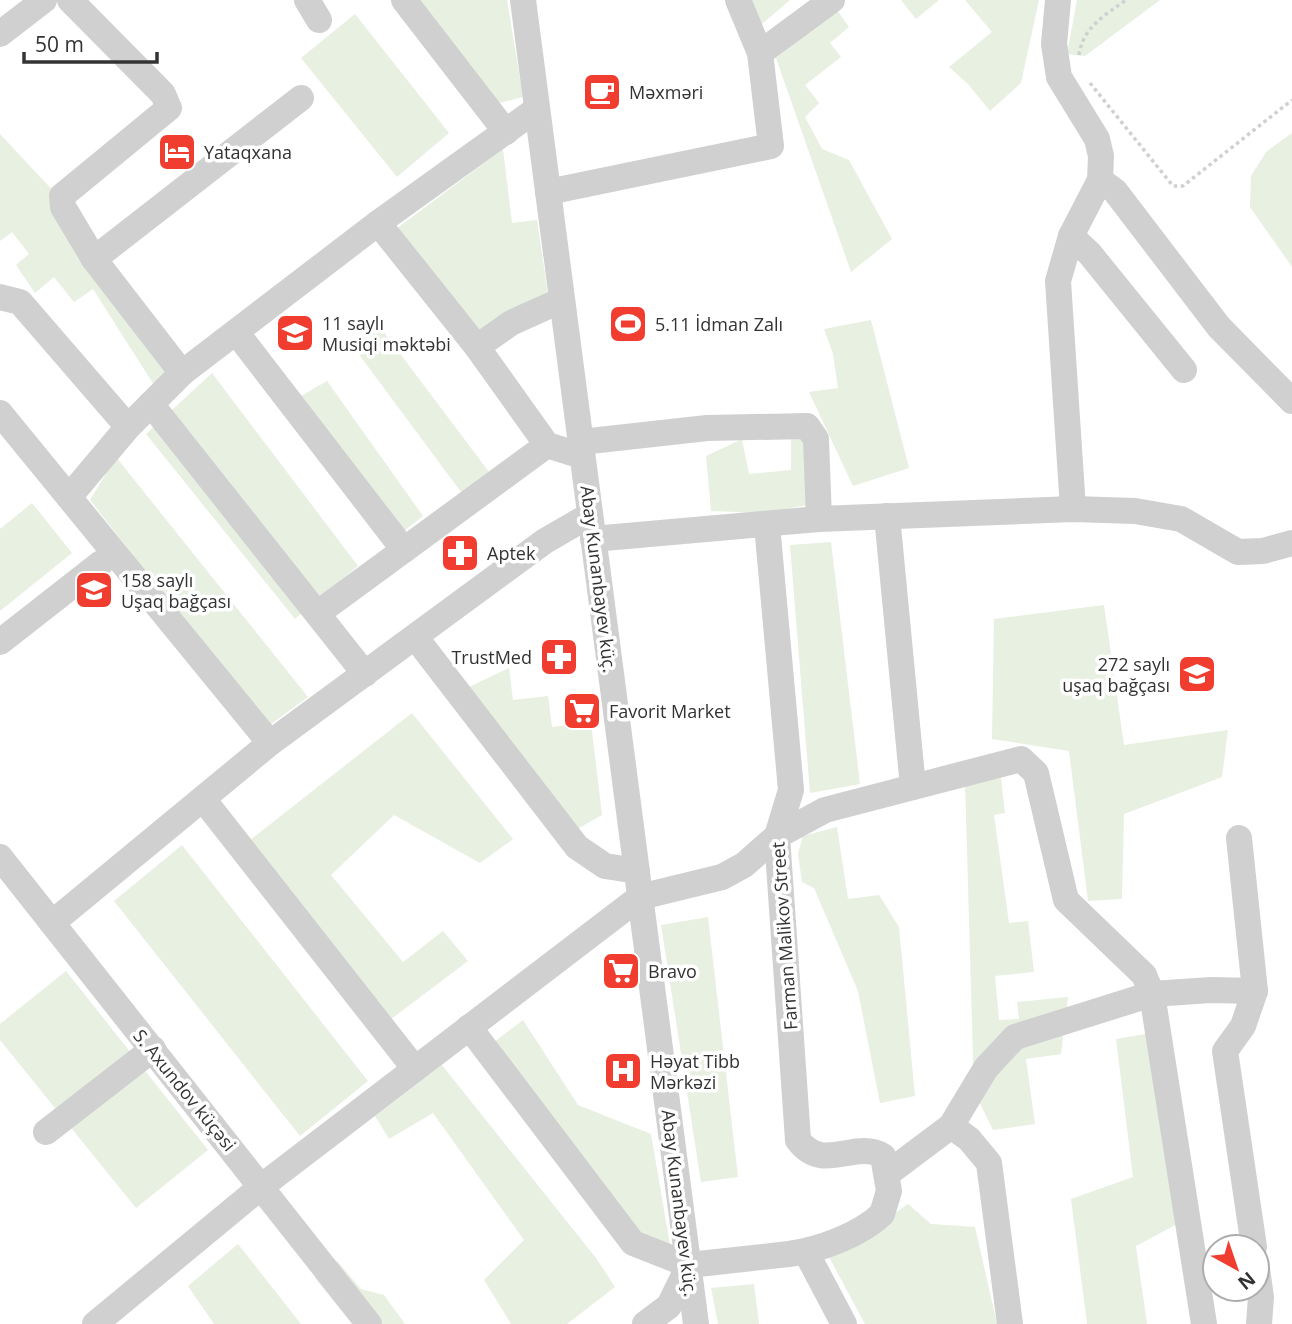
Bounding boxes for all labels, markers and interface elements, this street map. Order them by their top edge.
scale bar [24,21,158,65]
text: 50 m [35,30,84,58]
cafe icon: Məxməri [581,71,623,113]
place label: Məxməri [629,80,703,104]
hotel icon: Yataqxana [156,131,198,173]
place label: Yataqxana [204,140,292,164]
sports icon: 5.11 İdman Zalı [607,303,649,345]
place label: 11 saylı Musiqi məktəbi [322,311,451,356]
school or university icon: 11 saylı Musiqi məktəbi [274,312,316,354]
place label: 5.11 İdman Zalı [655,312,783,336]
street label: Abay Kunanbayev küç. [576,484,622,674]
pharmacy icon: Aptek [439,532,481,574]
place label: Aptek [487,541,536,565]
place label: 158 saylı Uşaq bağçası [121,568,231,613]
school or university icon: 158 saylı Uşaq bağçası [73,569,115,611]
pharmacy icon: TrustMed [538,636,580,678]
place label: TrustMed [451,645,532,669]
place label: 272 saylı uşaq bağçası [1062,652,1170,697]
school or university icon: 272 saylı uşaq bağçası [1176,653,1218,695]
supermarket icon: Favorit Market [561,690,603,732]
place label: Favorit Market [609,699,731,723]
street label: Farman Malikov Street [765,841,803,1031]
supermarket icon: Bravo [600,950,642,992]
place label: Bravo [648,959,697,983]
street label: S. Axundov küçəsi [128,1024,242,1156]
place label: Həyat Tibb Mərkəzi [650,1049,740,1094]
hospital icon: Həyat Tibb Mərkəzi [602,1050,644,1092]
street label: Abay Kunanbayev küç. [657,1108,703,1298]
north arrow [1201,1233,1271,1303]
text: N [1233,1266,1261,1296]

